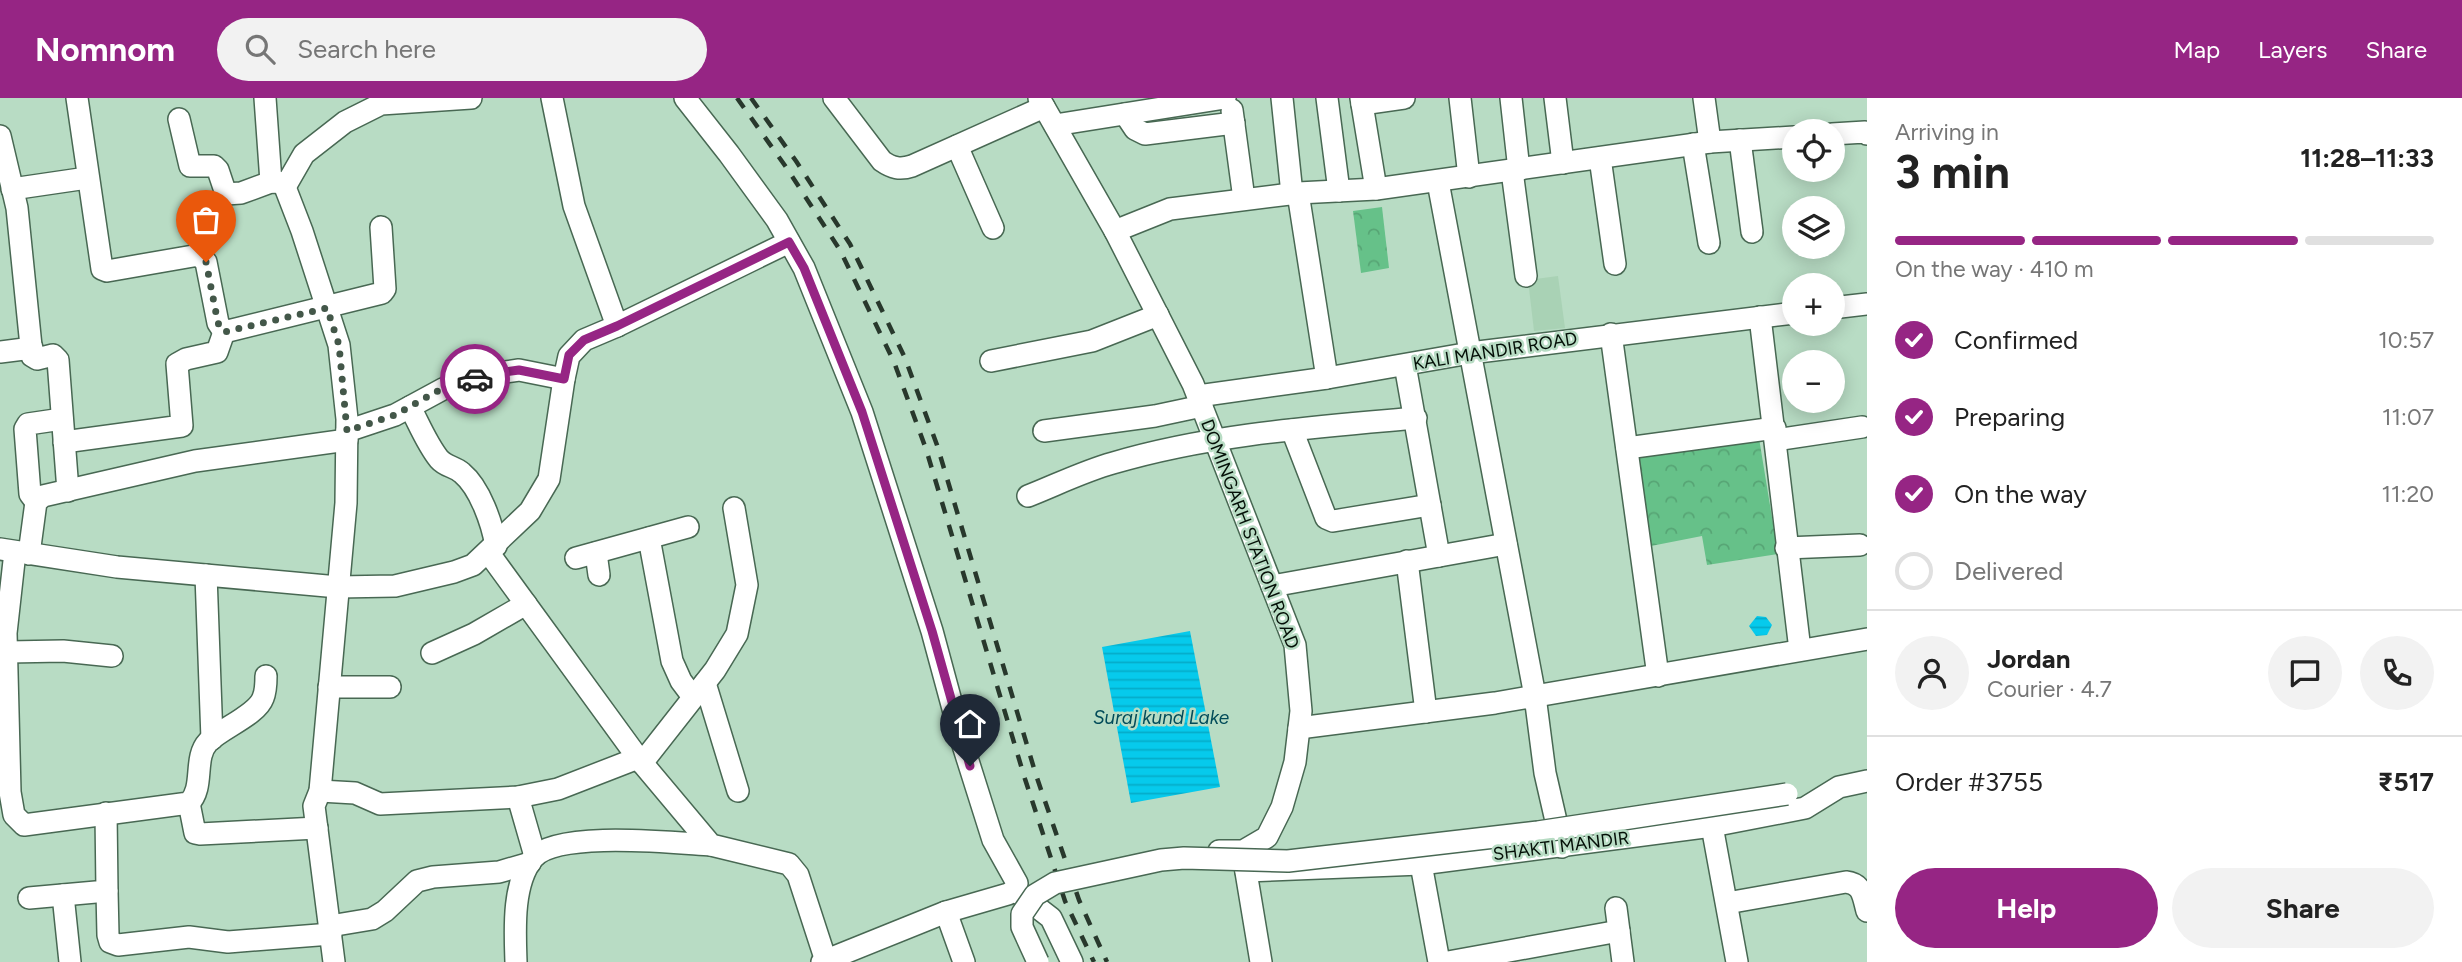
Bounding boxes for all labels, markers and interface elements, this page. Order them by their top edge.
search box [217,18,707,81]
text: Nomnom [35,30,175,69]
icon: search [241,30,279,68]
text: Search here [297,33,436,65]
text: Map [2173,35,2220,64]
text: Layers [2258,35,2327,64]
text: Share [2365,35,2427,64]
text: Arriving in [1895,118,1999,146]
map controls [1782,119,1845,413]
button: locate [1782,119,1845,182]
text: 11:28–11:33 [2300,142,2434,174]
text: 3 min [1895,144,2010,200]
pin [176,190,236,262]
button: layers [1782,196,1845,259]
icon: bag [187,201,225,239]
text: On the way · 410 m [1895,255,2094,283]
button: + [1782,273,1845,336]
icon: check [1895,321,1933,359]
text: Confirmed [1954,324,2078,356]
text: 10:57 [2378,326,2434,354]
street label: KALI MANDIR ROAD [1411,327,1579,375]
courier [440,344,510,414]
button: − [1782,350,1845,413]
icon: car [456,360,494,398]
icon: check [1895,398,1933,436]
text: Preparing [1954,401,2065,433]
text: 11:07 [2382,403,2434,431]
street label: DOMINGARH STATION ROAD [1196,416,1304,652]
icon: check [1895,475,1933,513]
text: On the way [1954,478,2087,510]
text: 11:20 [2382,480,2434,508]
text: Delivered [1954,555,2063,587]
button: person [1895,636,1969,710]
button: chat [2268,636,2342,710]
button: phone [2360,636,2434,710]
text: Jordan [1987,643,2070,675]
text: Courier · 4.7 [1987,675,2112,703]
pin [940,694,1000,766]
icon: home [951,705,989,743]
water label: Suraj kund Lake [1093,706,1230,729]
text: Order #3755 [1895,766,2043,798]
text: ₹517 [2378,766,2434,798]
street label: SHAKTI MANDIR [1492,827,1630,865]
button: Help [1895,868,2158,948]
button: Share [2172,868,2434,948]

